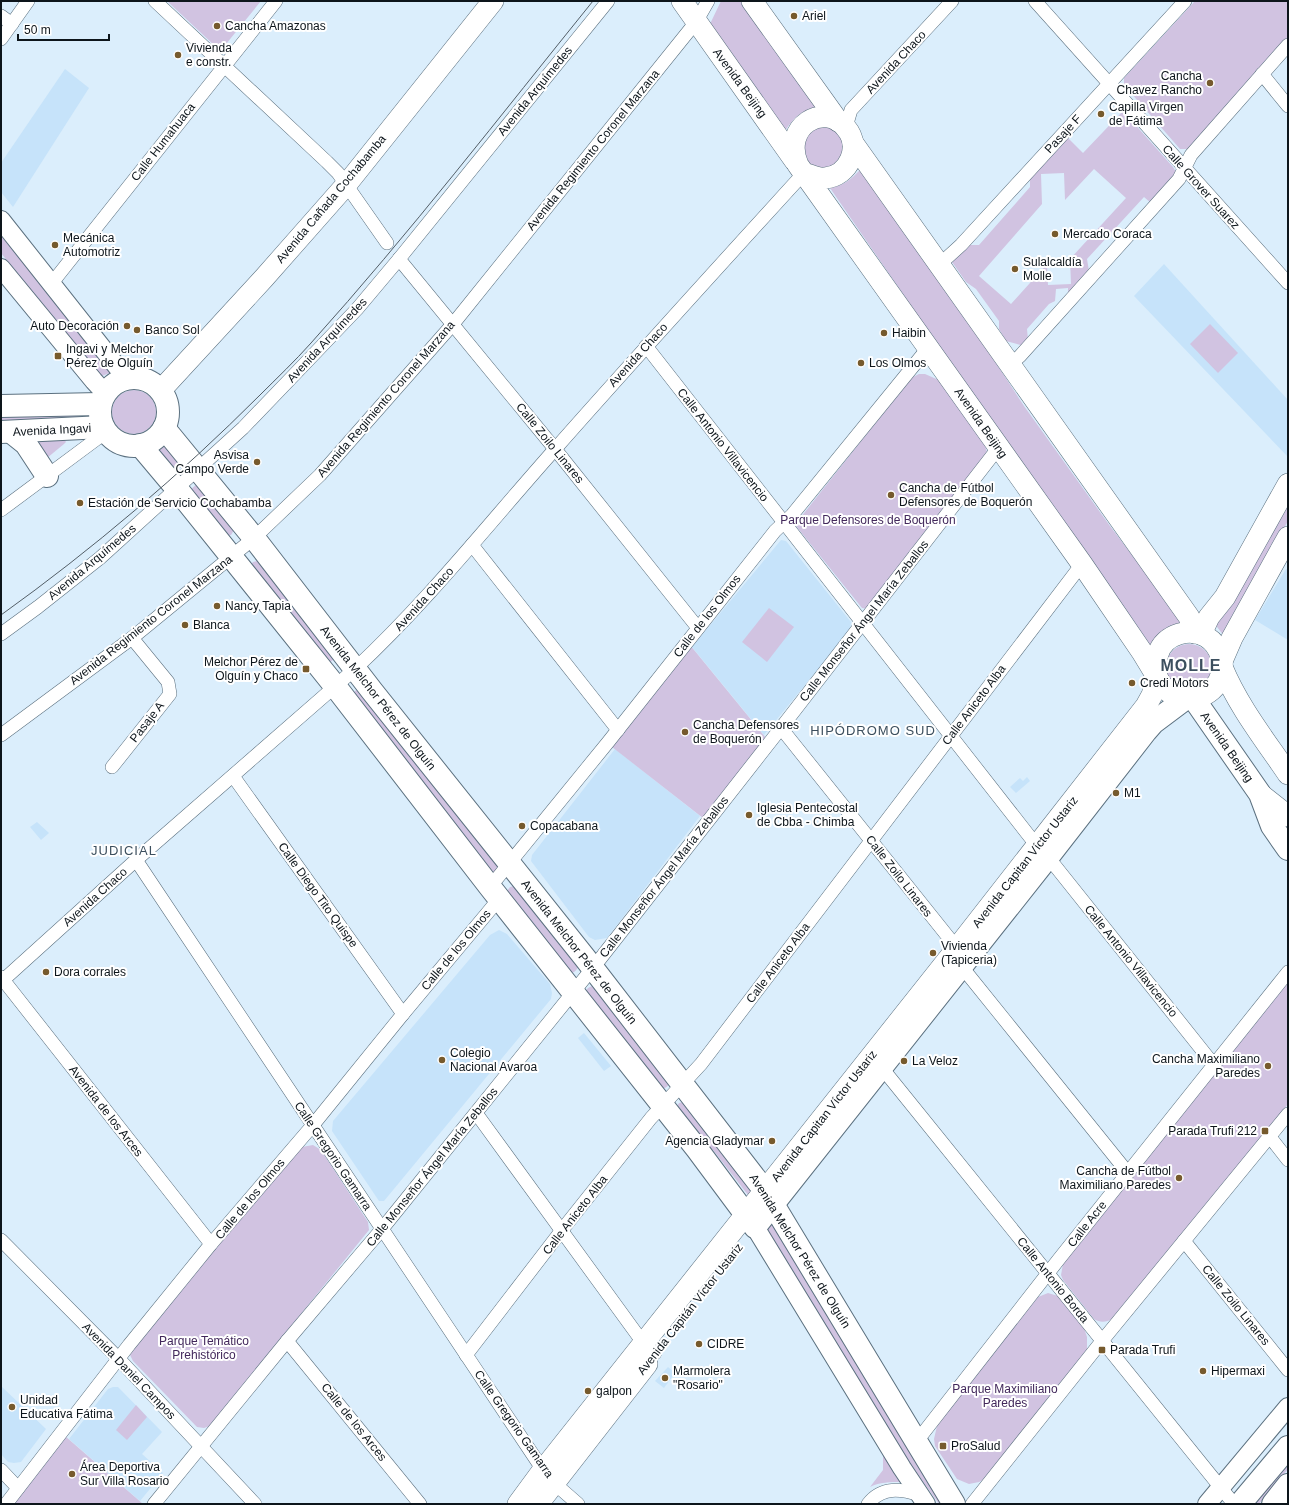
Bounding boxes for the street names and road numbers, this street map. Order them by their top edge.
street label: Avenida Chaco [863,27,929,96]
street label: Avenida Arquímedes [495,44,575,138]
street label: Avenida Beijing [710,46,770,120]
street label: Avenida Regimiento Coronel Marzana [524,67,662,233]
street label: Calle Humahuaca [128,100,198,184]
street label: Pasaje F [1042,112,1084,156]
street label: Avenida Cañada Cochabamba [273,132,389,266]
street label: Calle Grover Suarez [1159,142,1243,232]
street label: Avenida Arquímedes [284,295,370,385]
street label: Avenida Regimiento Coronel Marzana [314,318,458,480]
street label: Avenida Chaco [606,320,671,390]
street label: Avenida Beijing [952,385,1010,461]
street label: Calle Antonio Villavicencio [674,386,772,505]
street label: Calle Zoilo Linares [513,400,587,486]
street label: Avenida Ingavi [12,421,92,439]
street label: Avenida Arquímedes [45,521,139,603]
street label: Calle Monseñor Ángel María Zeballos [796,537,931,704]
street label: Avenida Regimiento Coronel Marzana [67,552,235,688]
street label: Avenida Chaco [392,564,457,634]
street label: Calle de los Olmos [670,572,744,660]
street label: Avenida Melchor Pérez de Olguín [317,623,439,773]
street label: Calle Aniceto Alba [939,662,1009,748]
street label: Pasaje A [127,699,167,745]
street label: Avenida Beijing [1198,709,1256,785]
street label: Calle Monseñor Ángel María Zeballos [596,793,731,960]
street label: Avenida Capitan Víctor Ustariz [969,793,1081,931]
street label: Calle Zoilo Linares [863,833,935,919]
street label: Calle Diego Tito Quispe [275,840,361,950]
street label: Avenida Chaco [60,864,130,929]
street label: Avenida Melchor Pérez de Olguín [518,877,640,1027]
street label: Calle Antonio Villavicencio [1082,902,1181,1020]
street label: Calle de los Olmos [418,907,494,993]
street label: Calle Aniceto Alba [743,920,813,1006]
street label: Avenida Capitan Víctor Ustariz [768,1047,880,1185]
street label: Avenida de los Arces [66,1063,146,1159]
street label: Calle Monseñor Ángel María Zeballos [363,1084,501,1249]
street label: Calle Gregorio Gamarra [291,1099,375,1213]
street label: Calle de los Olmos [212,1156,288,1242]
street label: Avenida Melchor Pérez de Olguín [747,1171,853,1331]
street label: Calle Aniceto Alba [540,1172,610,1257]
street label: Calle Acre [1065,1198,1110,1250]
street label: Calle Antonio Borda [1014,1234,1092,1326]
street label: Avenida Capitán Víctor Ustariz [634,1240,746,1378]
street label: Calle Zoilo Linares [1199,1262,1273,1348]
street label: Avenida Daniel Campos [79,1320,179,1422]
street label: Calle Gregorio Gamarra [472,1368,557,1481]
street label: Calle de los Arces [318,1380,390,1464]

